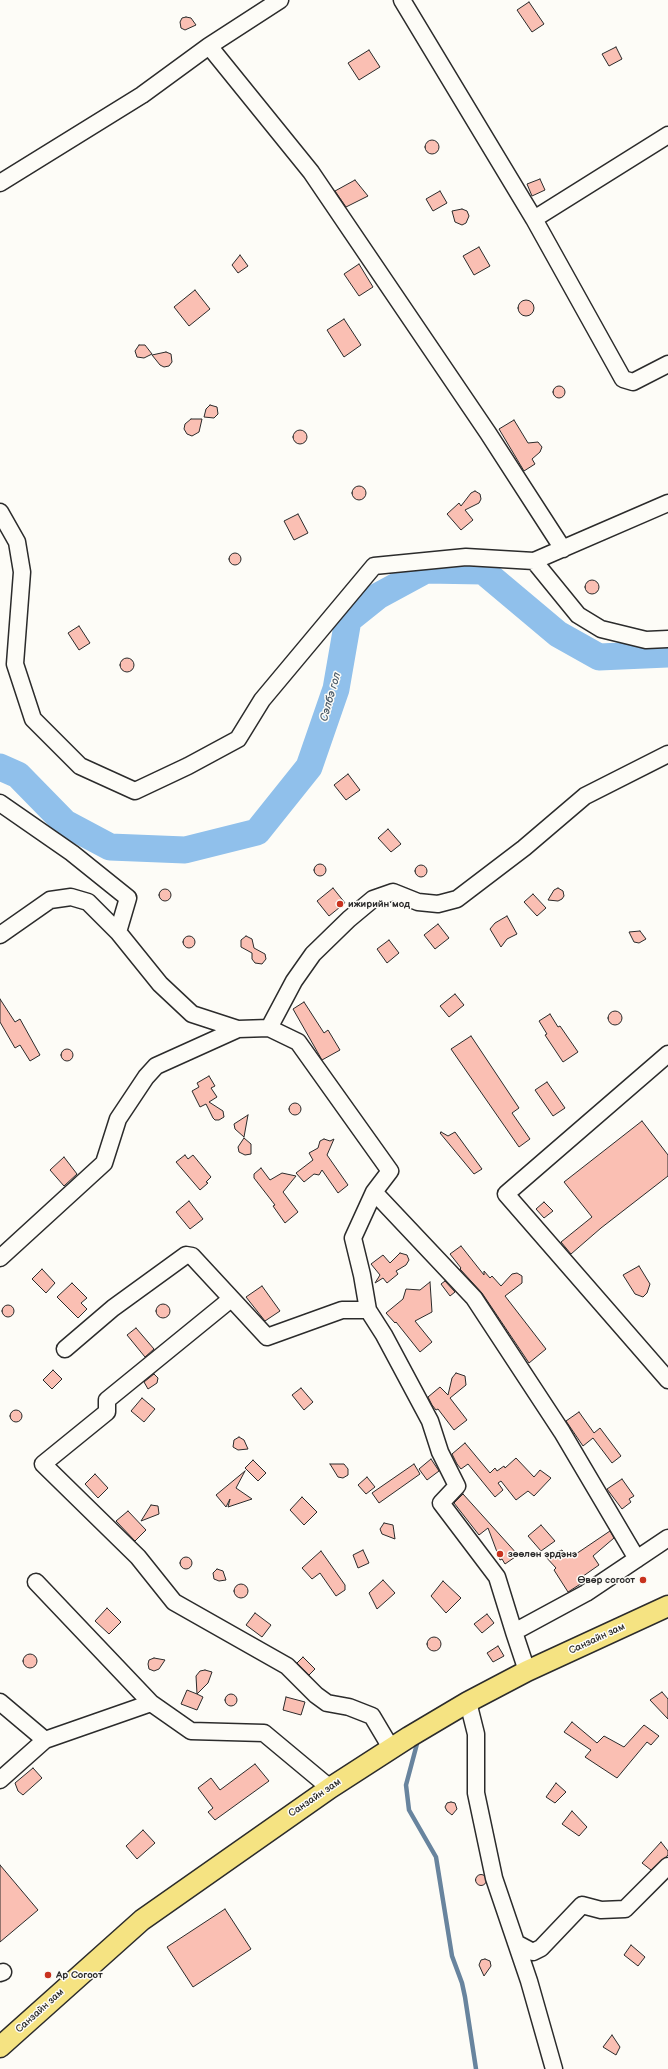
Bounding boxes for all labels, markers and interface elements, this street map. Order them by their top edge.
water label: Сэлбэ гол [318,671,344,723]
place label: ижирийн мод [348,898,410,910]
marker: ижирийн мод [335,899,345,909]
place label: зөөлөн эрдэнэ [508,1548,577,1560]
marker: зөөлөн эрдэнэ [495,1549,505,1559]
place label: Өвөр согоот [577,1574,635,1586]
marker: Өвөр согоот [638,1575,648,1585]
street label: Санзайн зам [567,1621,627,1657]
street label: Санзайн зам [287,1776,343,1820]
place label: Ар Согоот [56,1969,103,1981]
marker: Ар Согоот [43,1970,53,1980]
street label: Санзайн зам [14,1986,66,2036]

